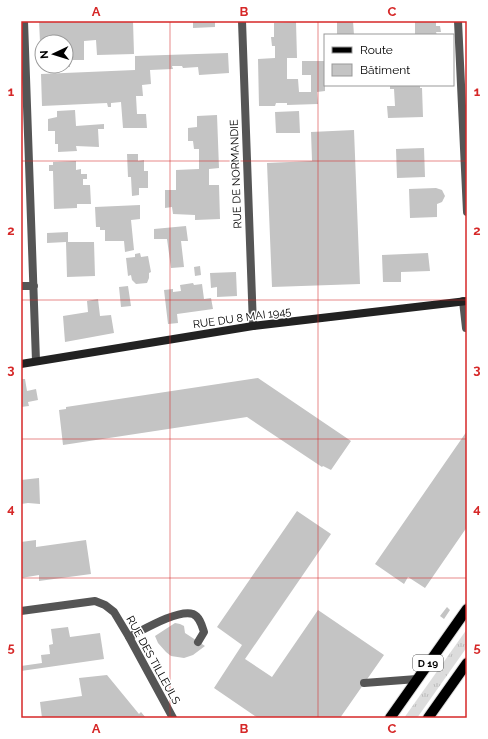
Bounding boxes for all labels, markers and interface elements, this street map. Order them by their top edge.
text: A [92,4,101,19]
text: B [240,4,249,19]
text: C [388,4,397,19]
north arrow [34,34,74,74]
legend [324,34,454,86]
text: Route [360,43,393,57]
text: N [38,50,51,59]
text: Bâtiment [360,63,410,77]
text: 1 [8,84,15,99]
text: 1 [474,84,481,99]
street label: RUE DE NORMANDIE [228,119,244,229]
text: 2 [7,223,15,238]
text: 2 [473,223,481,238]
street label: RUE DU 8 MAI 1945 [192,305,292,331]
text: 3 [7,362,15,377]
text: 3 [473,362,481,377]
text: 4 [7,501,15,516]
text: 4 [473,501,481,516]
street label: RUE DES TILLEULS [123,614,183,707]
text: 5 [7,640,15,655]
text: 5 [473,640,481,655]
road number: D 19 [413,655,443,671]
text: A [92,721,101,736]
text: B [240,721,249,736]
text: C [388,721,397,736]

